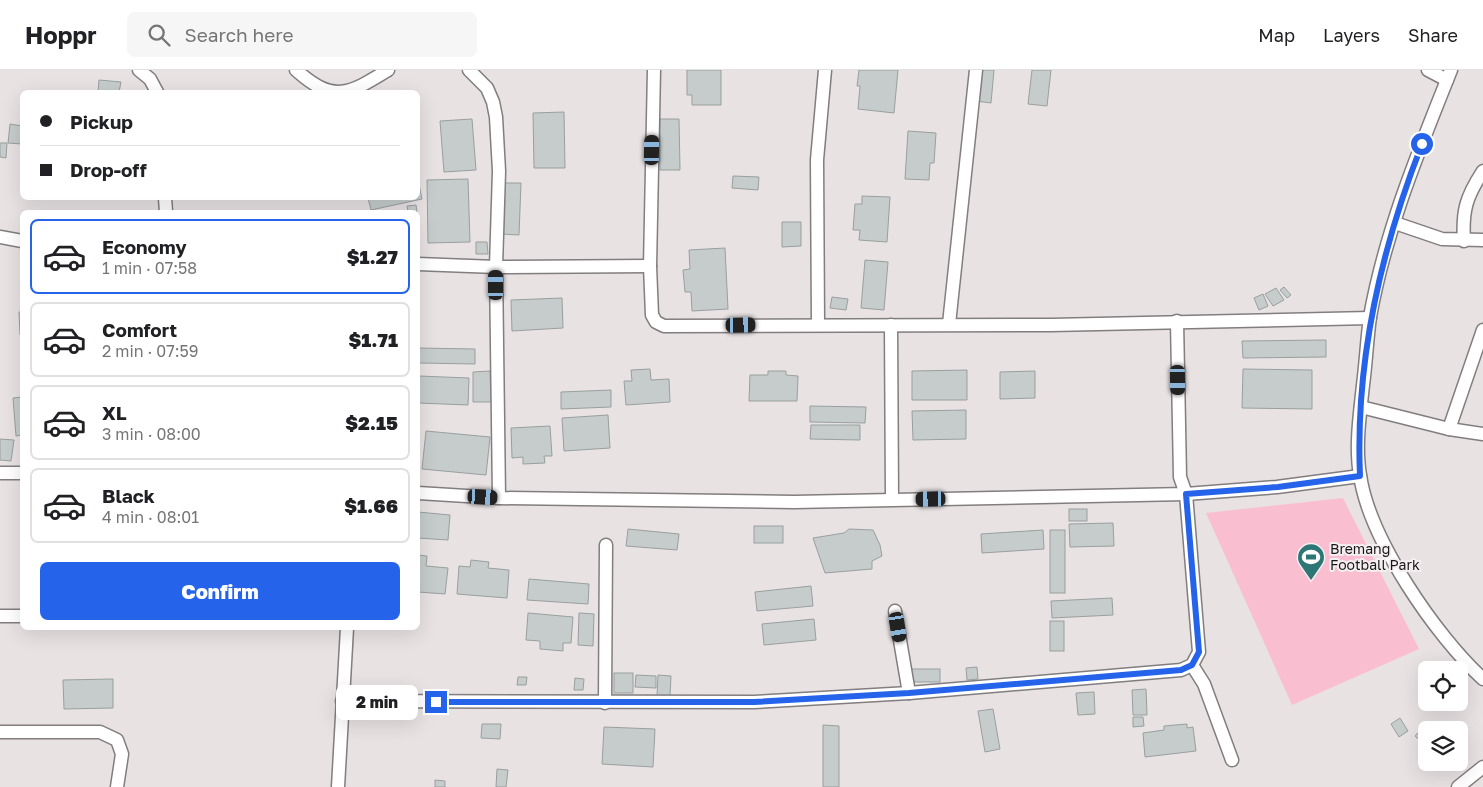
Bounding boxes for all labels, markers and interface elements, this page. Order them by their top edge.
search box [127,12,477,57]
text: Hoppr [25,20,97,49]
icon: search [145,21,173,49]
text: Search here [185,23,293,46]
text: Map [1258,24,1295,46]
text: Layers [1323,24,1380,46]
text: Share [1408,24,1458,46]
text: Pickup [70,110,133,133]
route start [1411,133,1433,155]
car [644,135,659,165]
text: Drop-off [70,158,147,181]
icon: car [42,234,87,279]
text: Economy [102,235,187,258]
text: $1.27 [347,245,398,268]
text: 1 min · 07:58 [102,258,197,278]
car [488,270,503,300]
icon: car [42,317,87,362]
car [725,317,756,333]
text: Comfort [102,318,177,341]
text: $1.71 [349,328,398,351]
text: 2 min · 07:59 [102,341,199,361]
car [1170,365,1185,395]
icon: car [42,400,87,445]
text: XL [102,401,127,424]
text: $2.15 [345,411,398,434]
text: 3 min · 08:00 [102,424,201,444]
icon: car [42,483,87,528]
text: Black [102,484,155,507]
car [467,489,498,505]
car [915,491,946,507]
text: $1.66 [344,494,398,517]
text: 4 min · 08:01 [102,507,199,527]
place label: Bremang Football Park [1330,540,1420,573]
sports icon: Bremang Football Park [1296,542,1326,581]
button: Confirm [40,562,400,620]
car [888,611,907,643]
map controls [1418,661,1468,771]
button: locate [1418,661,1468,711]
callout: 2 min [336,684,418,720]
route end [425,691,447,713]
text: 2 min [356,692,398,712]
button: layers [1418,721,1468,771]

